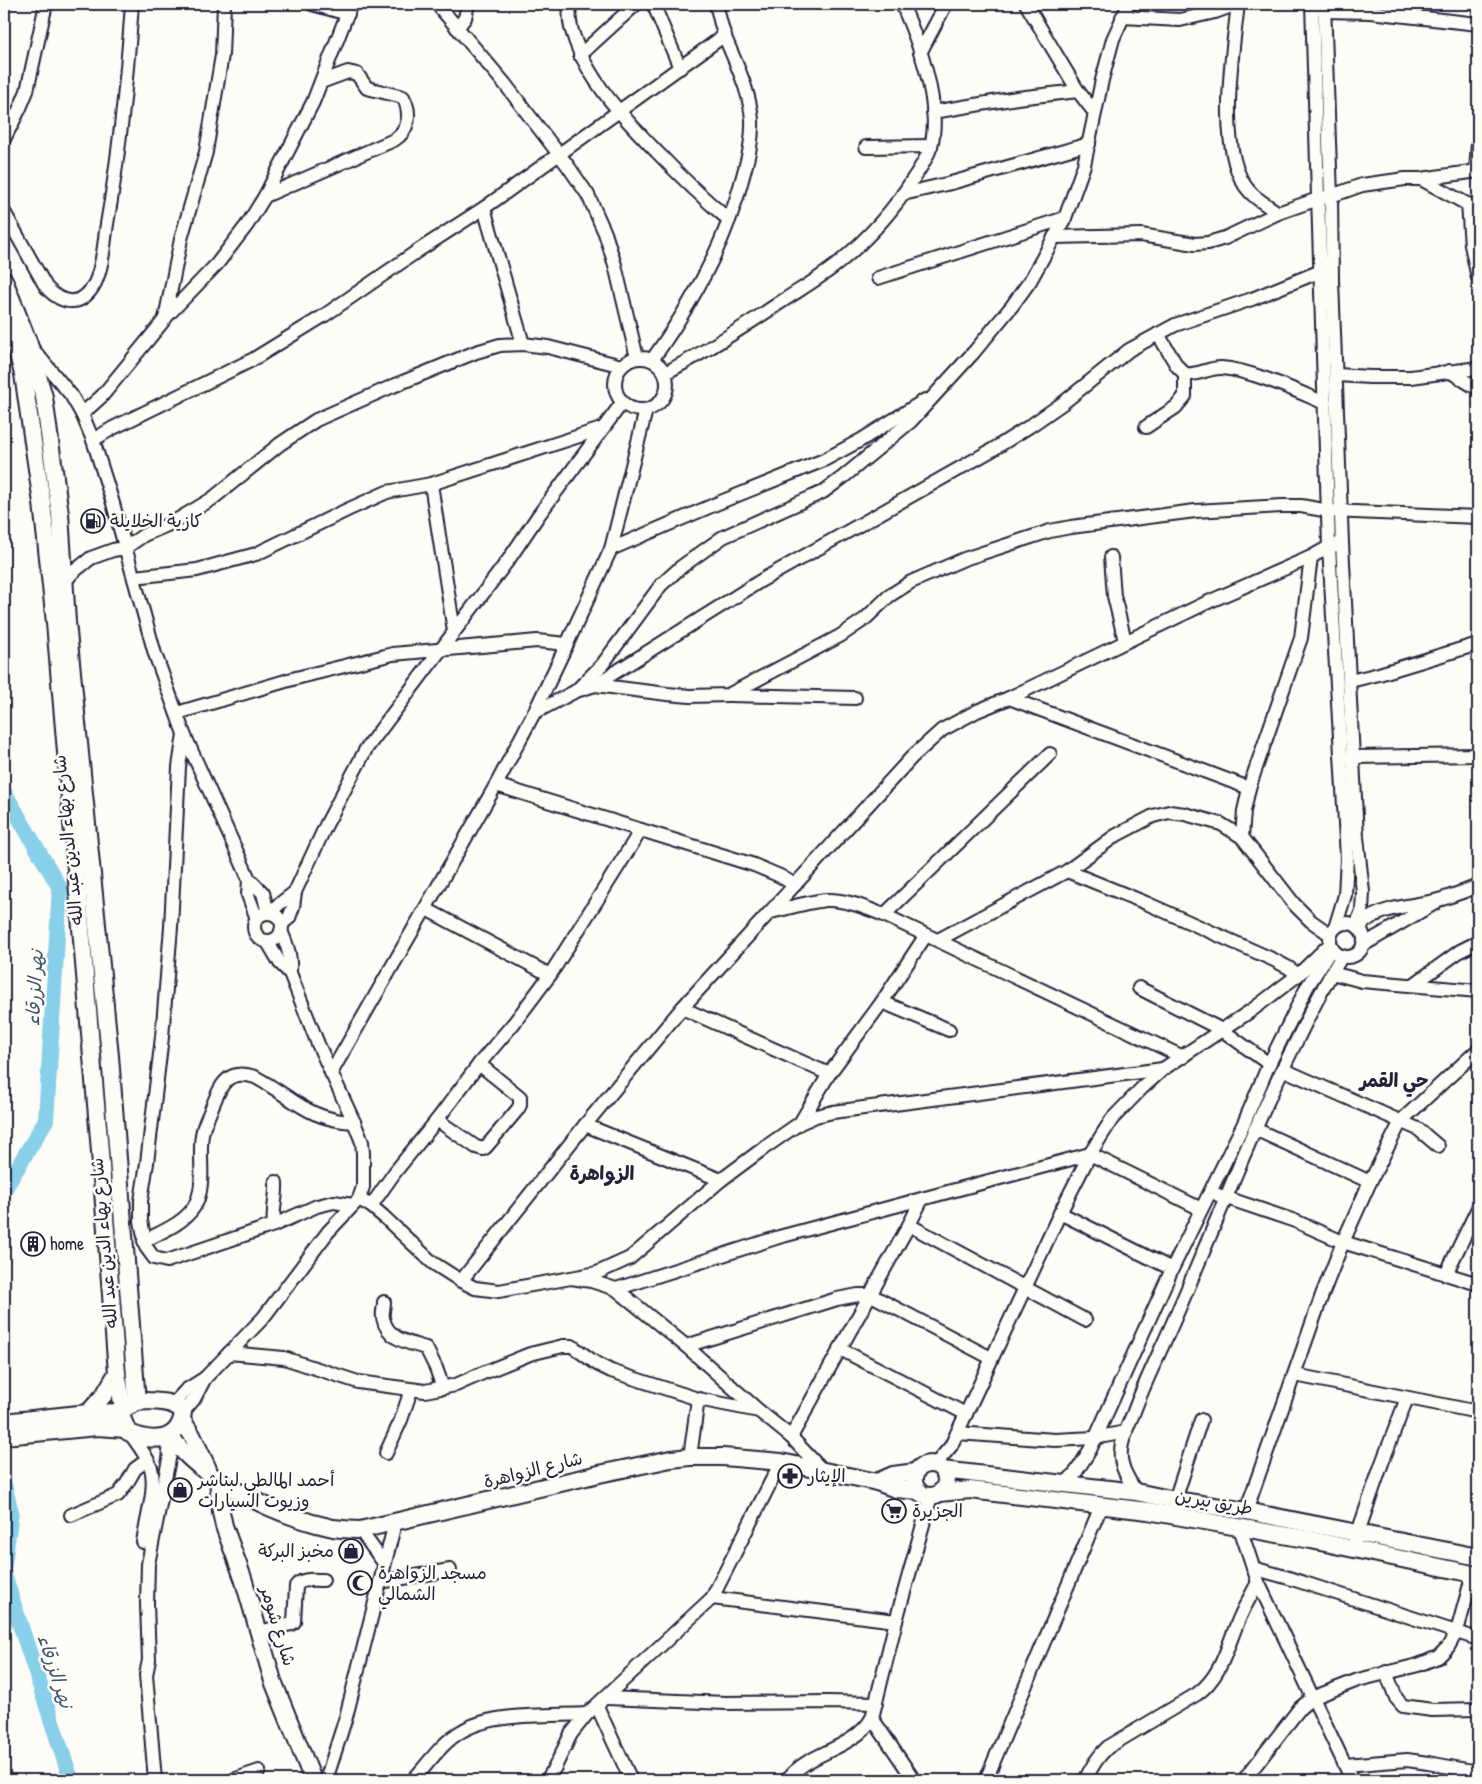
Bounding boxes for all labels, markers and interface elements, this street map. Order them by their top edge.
fuel station icon: كازية الخلايلة [80,508,106,534]
place label: كازية الخلايلة [110,508,203,533]
street label: شارع بهاء الدين عبد الله [46,754,89,926]
water label: نهر الزرقاء [19,947,49,1027]
district label: حي القمر [1358,1067,1428,1097]
street label: شارع بهاء الدين عبد الله [84,1157,123,1329]
district label: الزواهرة [570,1160,635,1186]
building icon: home [20,1231,46,1257]
place label: home [50,1231,84,1256]
street label: شارع الزواهرة [481,1445,585,1494]
pharmacy icon: الإيثار [777,1463,803,1489]
place label: الإيثار [806,1463,846,1488]
place label: أحمد المالطي لبناشر وزيوت السيارات [196,1467,335,1513]
shop icon: أحمد المالطي لبناشر وزيوت السيارات [167,1477,193,1503]
street label: طريق بيرين [1173,1482,1255,1521]
supermarket icon: الجزيرة [881,1498,907,1524]
place label: الجزيرة [912,1498,963,1523]
place label: مخبز البركة [258,1538,334,1563]
shop icon: مخبز البركة [338,1538,364,1564]
place label: مسجد الزواهرة الشمالي [378,1560,487,1610]
mosque icon: مسجد الزواهرة الشمالي [347,1570,373,1596]
street label: شارع شومر [254,1581,302,1669]
water label: نهر الزرقاء [32,1631,81,1713]

